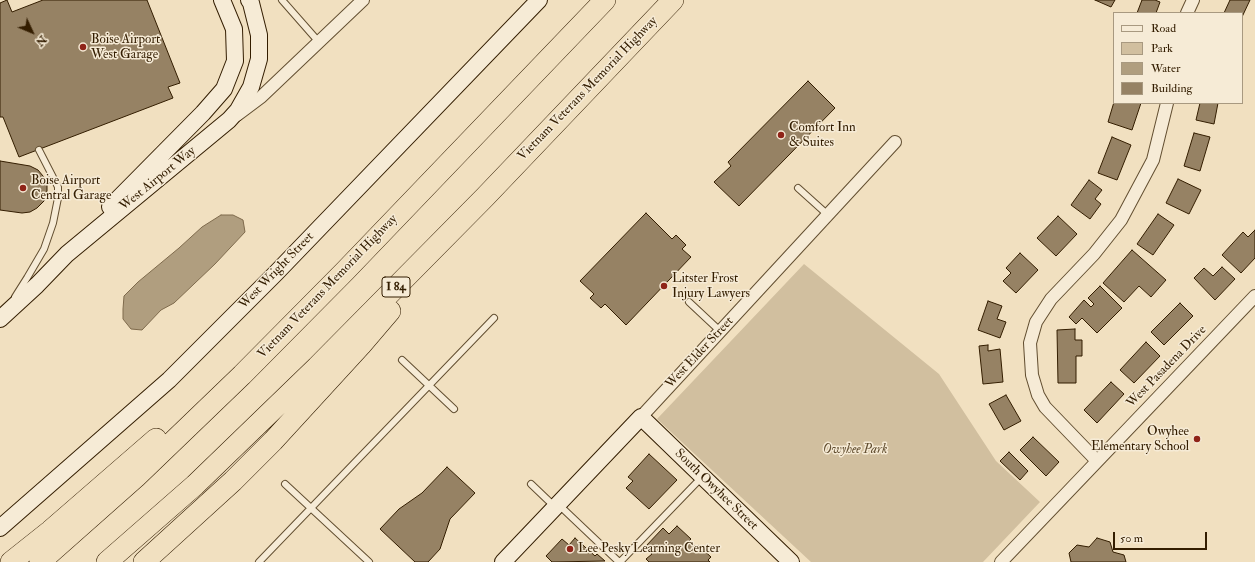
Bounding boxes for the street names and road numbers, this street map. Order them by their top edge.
street label: Vietnam Veterans Memorial Highway [515,14,661,164]
street label: West Airport Way [117,144,199,214]
street label: Vietnam Veterans Memorial Highway [255,212,401,362]
street label: West Wright Street [236,229,318,313]
road number: I 84 [382,277,410,297]
street label: West Elder Street [663,314,737,392]
street label: West Pasadena Drive [1124,323,1210,411]
street label: South Owyhee Street [671,446,761,534]

